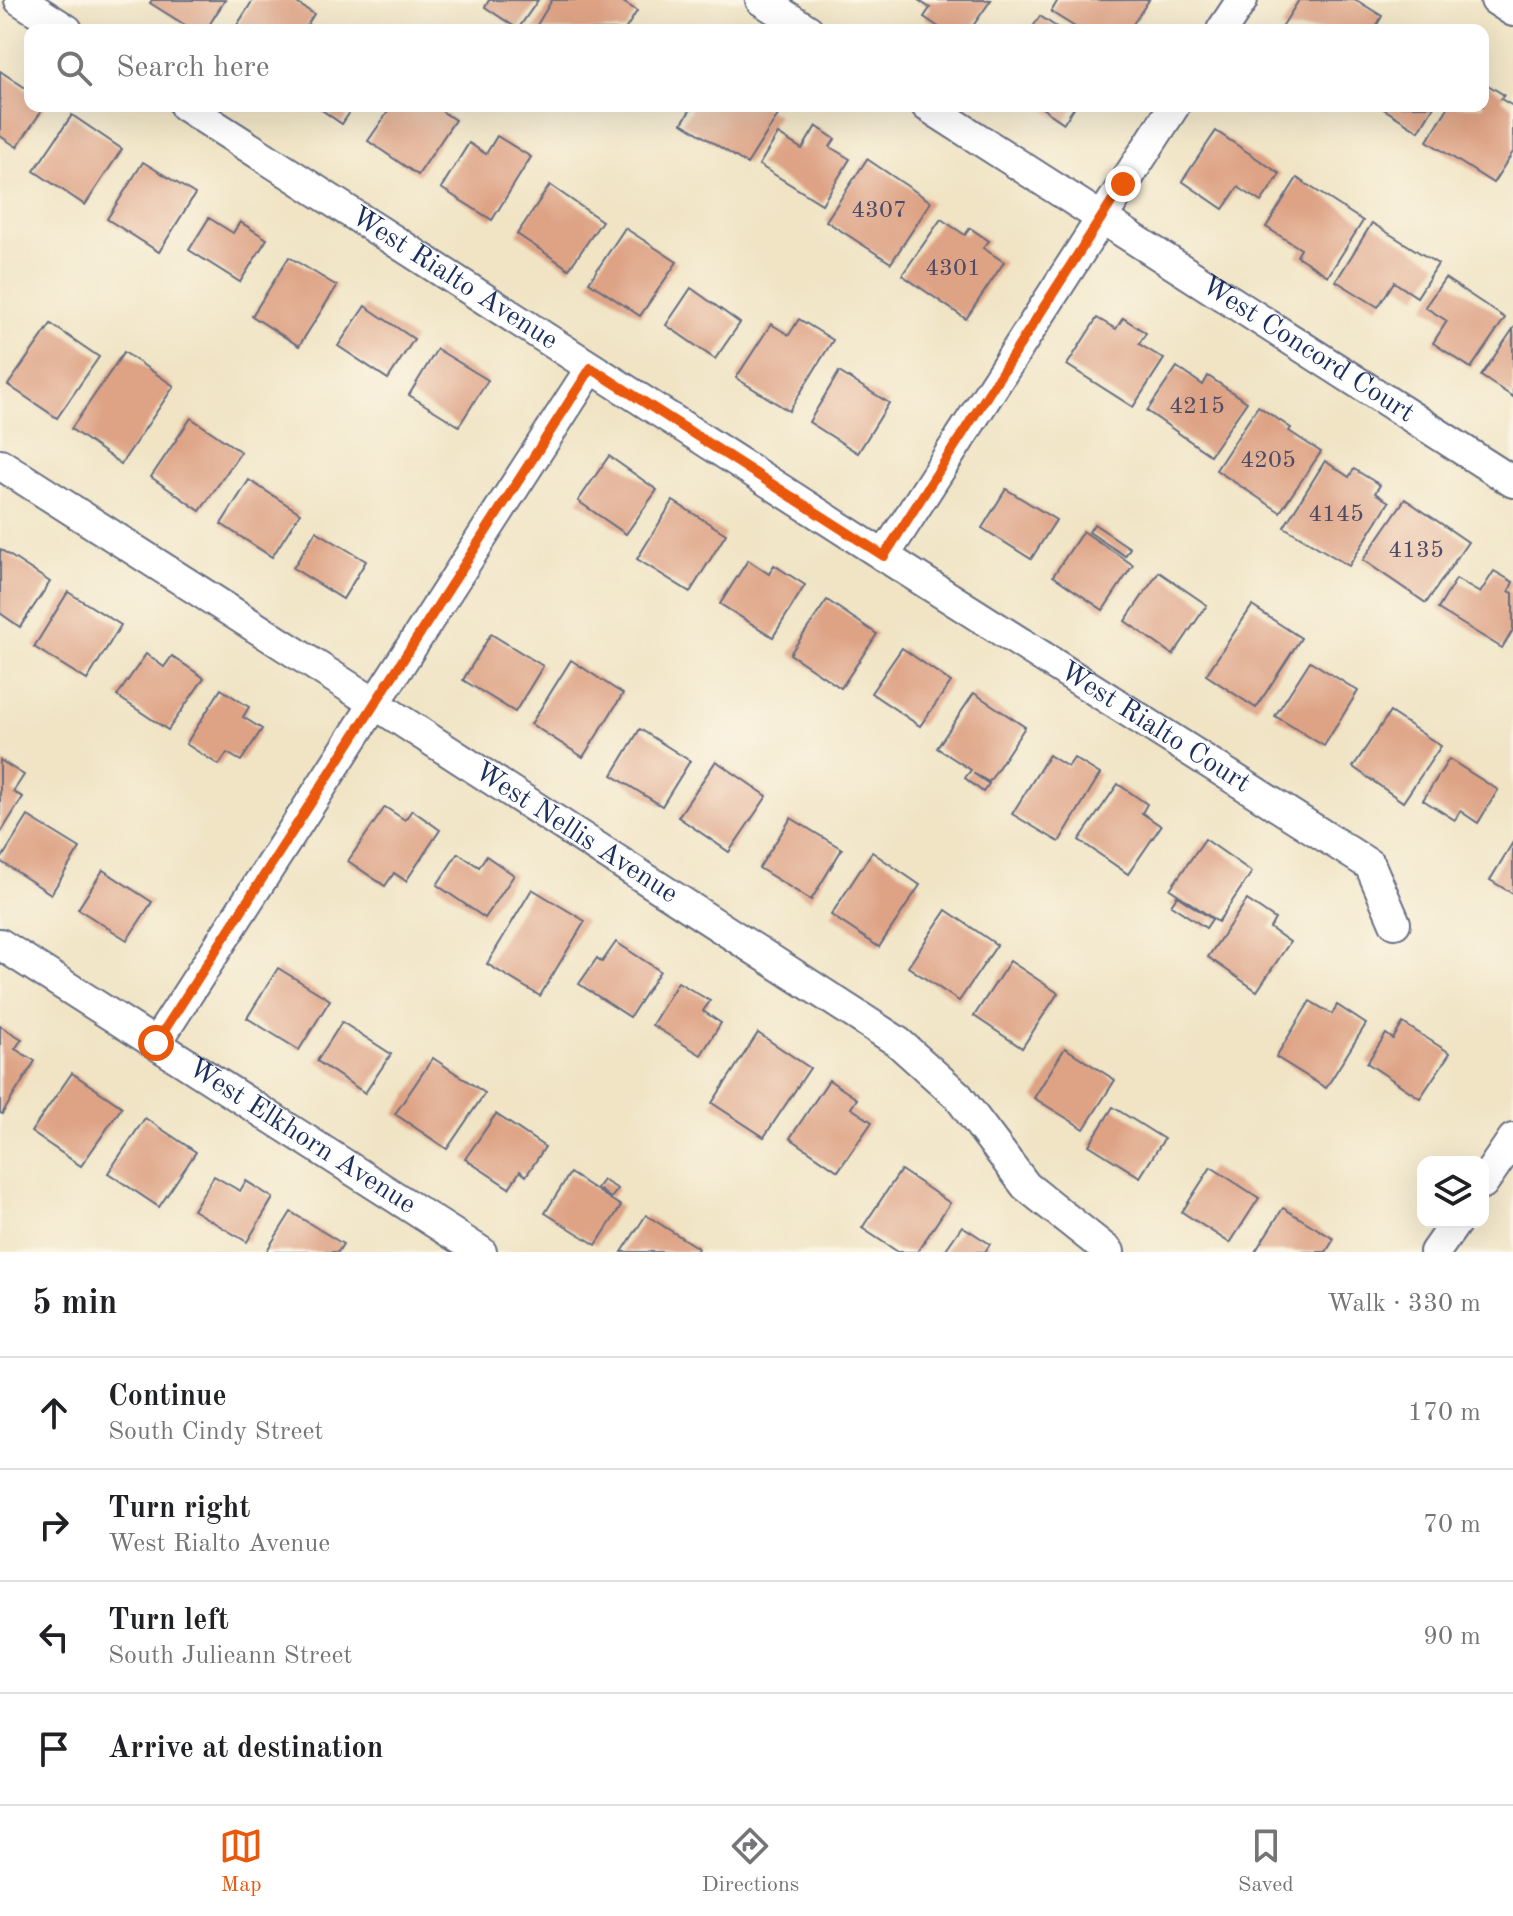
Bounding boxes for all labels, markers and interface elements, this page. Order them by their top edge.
search box [24,24,1489,112]
icon: search [52,46,96,90]
text: Search here [116,53,270,83]
route end [1105,166,1141,202]
house number: 4307 [851,199,907,223]
street label: West Rialto Avenue [346,203,562,356]
house number: 4301 [925,257,981,281]
street label: West Concord Court [1196,272,1419,428]
house number: 4215 [1169,395,1225,419]
house number: 4205 [1240,449,1296,473]
house number: 4145 [1308,503,1364,527]
house number: 4135 [1388,539,1444,563]
street label: West Rialto Court [1055,657,1255,799]
street label: West Nellis Avenue [469,758,682,909]
route start [138,1025,174,1061]
street label: West Elkhorn Avenue [183,1054,420,1220]
map controls [1417,1156,1489,1228]
button: layers [1417,1156,1489,1228]
text: 5 min [32,1287,117,1321]
text: Walk · 330 m [1327,1291,1481,1317]
text: Continue [108,1382,227,1412]
icon: ahead [32,1391,76,1435]
text: 170 m [1408,1400,1481,1426]
text: South Cindy Street [108,1419,323,1445]
text: Turn right [108,1494,250,1524]
icon: right [32,1503,76,1547]
text: 70 m [1423,1512,1481,1538]
text: West Rialto Avenue [108,1531,330,1557]
text: Turn left [108,1606,229,1636]
icon: left [32,1615,76,1659]
text: 90 m [1423,1624,1481,1650]
text: South Julieann Street [108,1643,352,1669]
icon: arrive [32,1727,76,1771]
text: Arrive at destination [108,1734,383,1764]
tab: Map [219,1824,263,1899]
tab: Directions [702,1824,799,1899]
tab: Saved [1238,1824,1294,1899]

